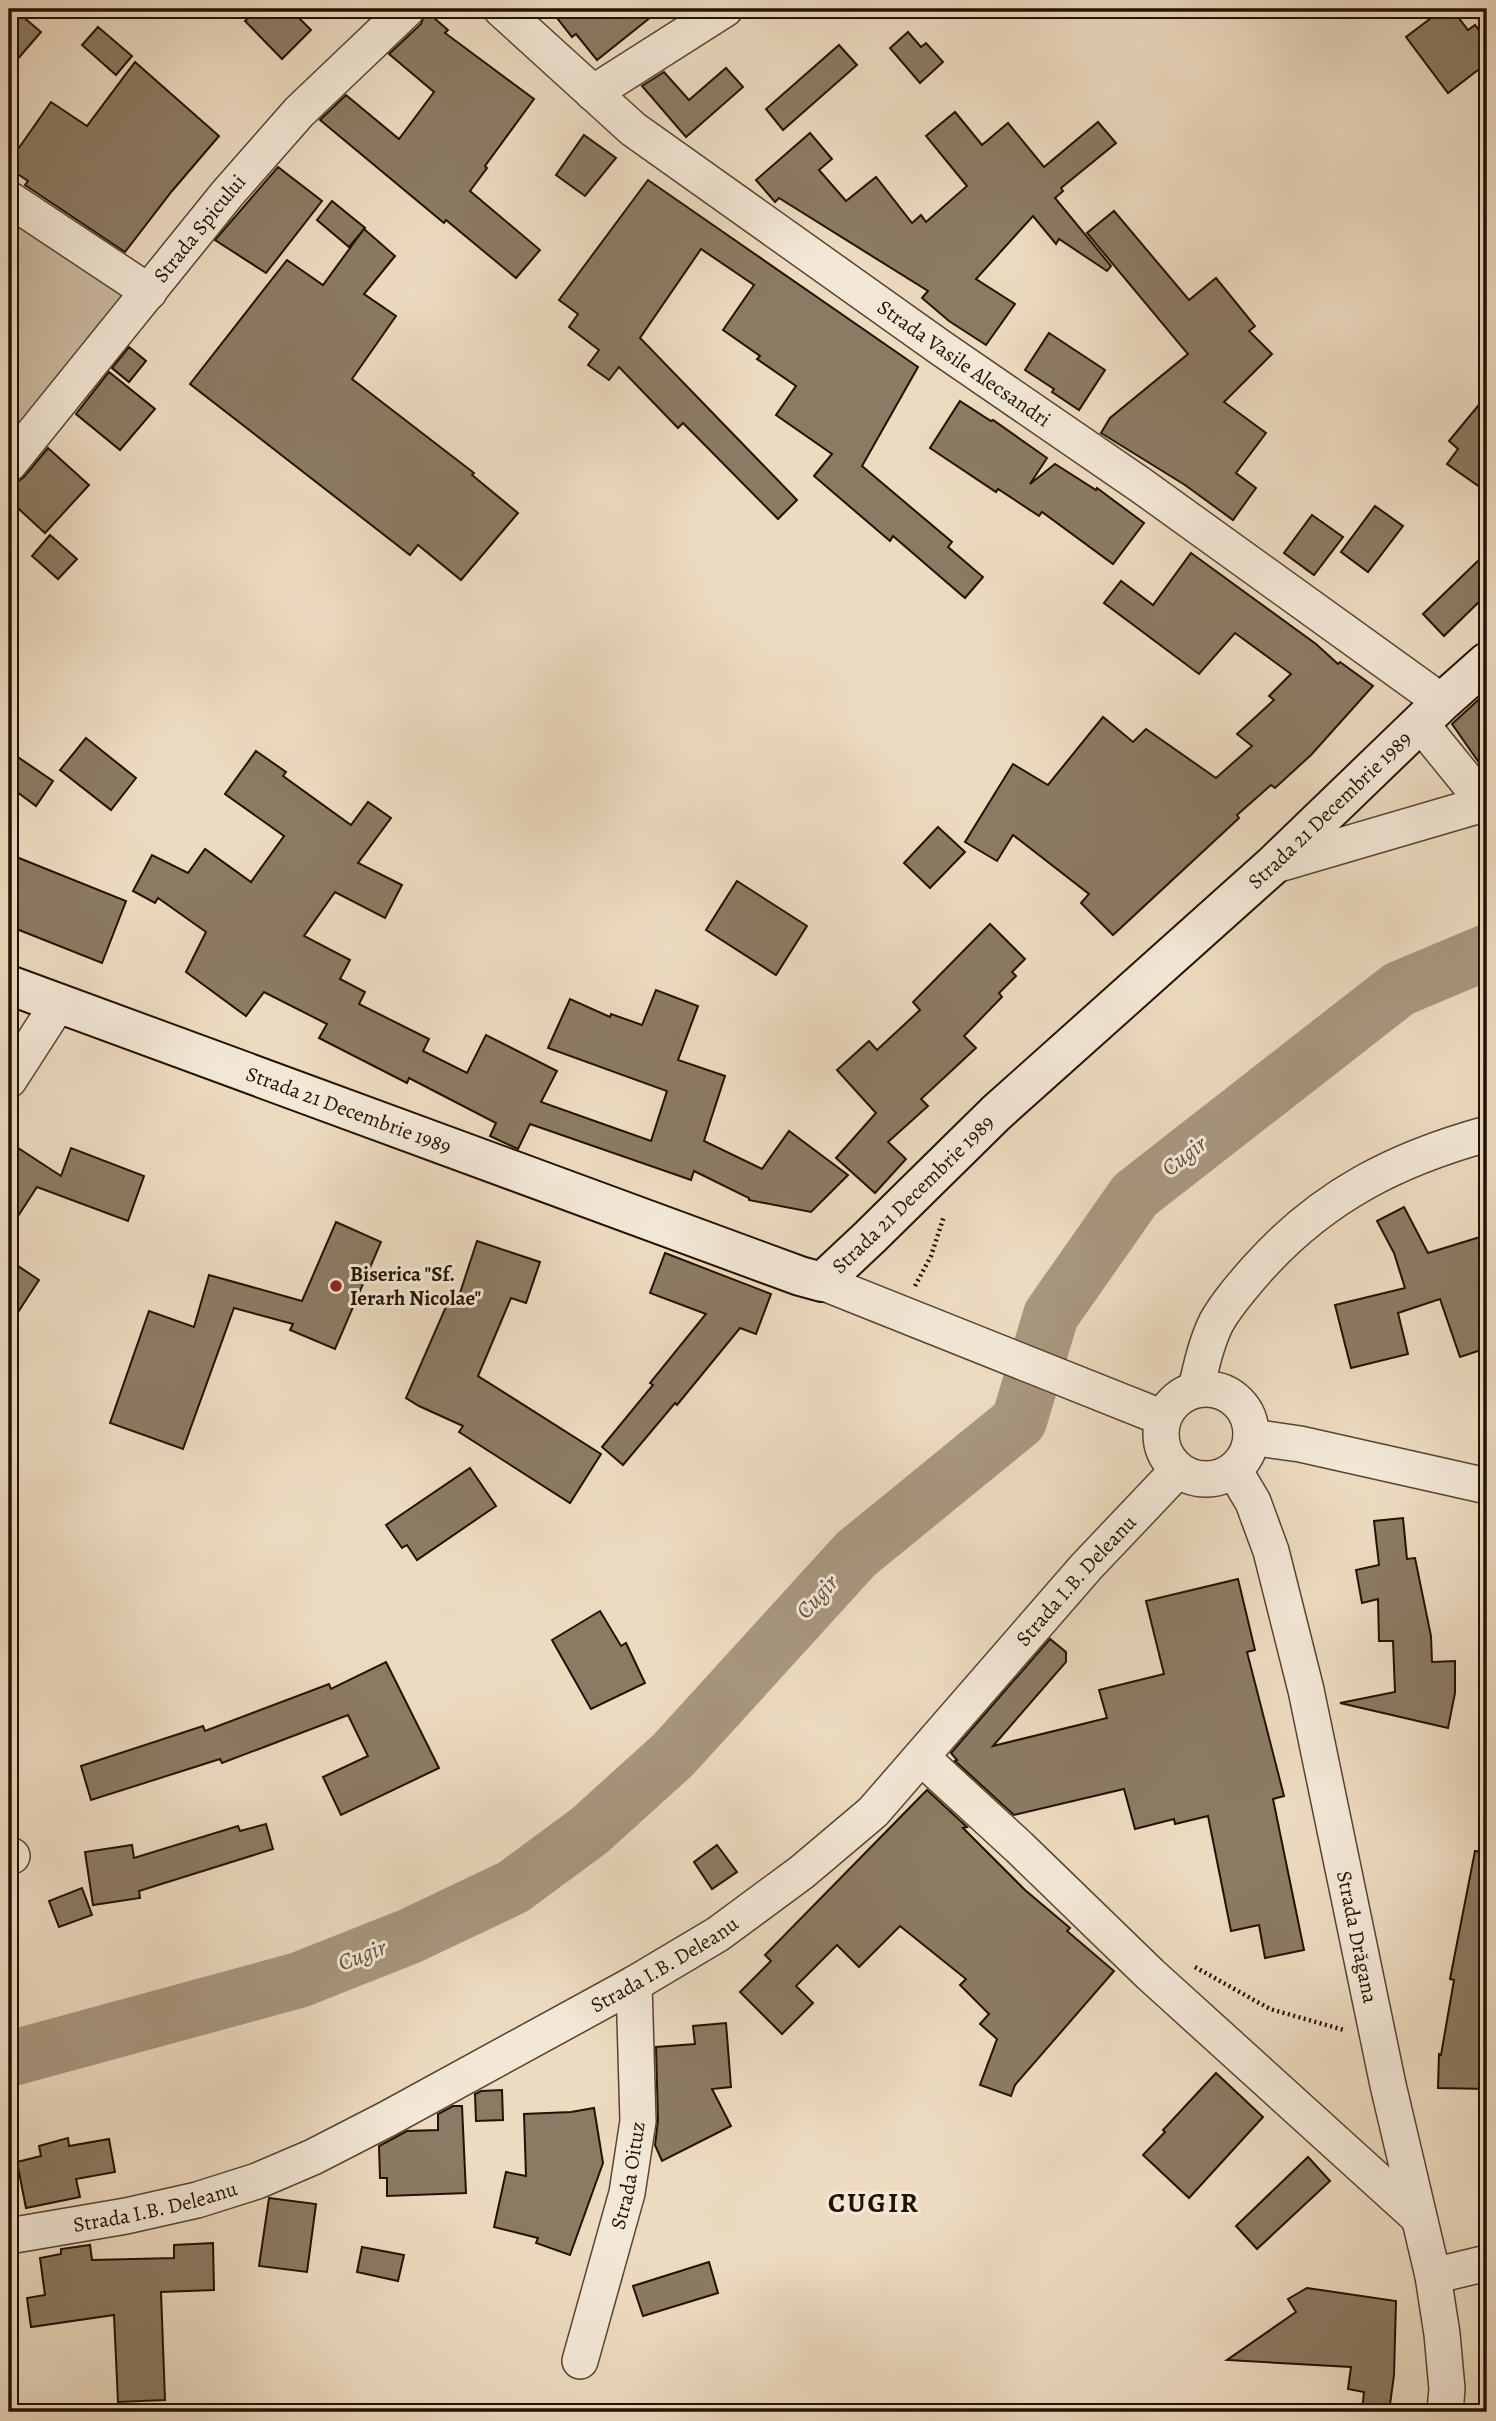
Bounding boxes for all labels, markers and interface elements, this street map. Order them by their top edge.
street label: Strada Spicului [147,168,252,288]
street label: Strada Vasile Alecsandri [872,293,1056,433]
street label: Strada 21 Decembrie 1989 [1242,725,1418,895]
street label: Strada 21 Decembrie 1989 [242,1059,455,1161]
street label: Strada 21 Decembrie 1989 [826,1109,1000,1280]
water label: Cugir [1155,1128,1214,1183]
place label: Biserica "Sf. Ierarh Nicolae" [350,1260,481,1312]
marker: Biserica "Sf. Ierarh Nicolae" [328,1278,344,1294]
street label: Strada I.B. Deleanu [1009,1508,1143,1652]
water label: Cugir [789,1568,846,1626]
street label: Strada Drăgana [1330,1868,1385,2006]
street label: Strada I.B. Deleanu [585,1909,745,2019]
water label: Cugir [333,1931,392,1978]
street label: Strada Oituz [604,2119,652,2233]
street label: Strada I.B. Deleanu [71,2174,241,2239]
district label: CUGIR [828,2184,920,2222]

